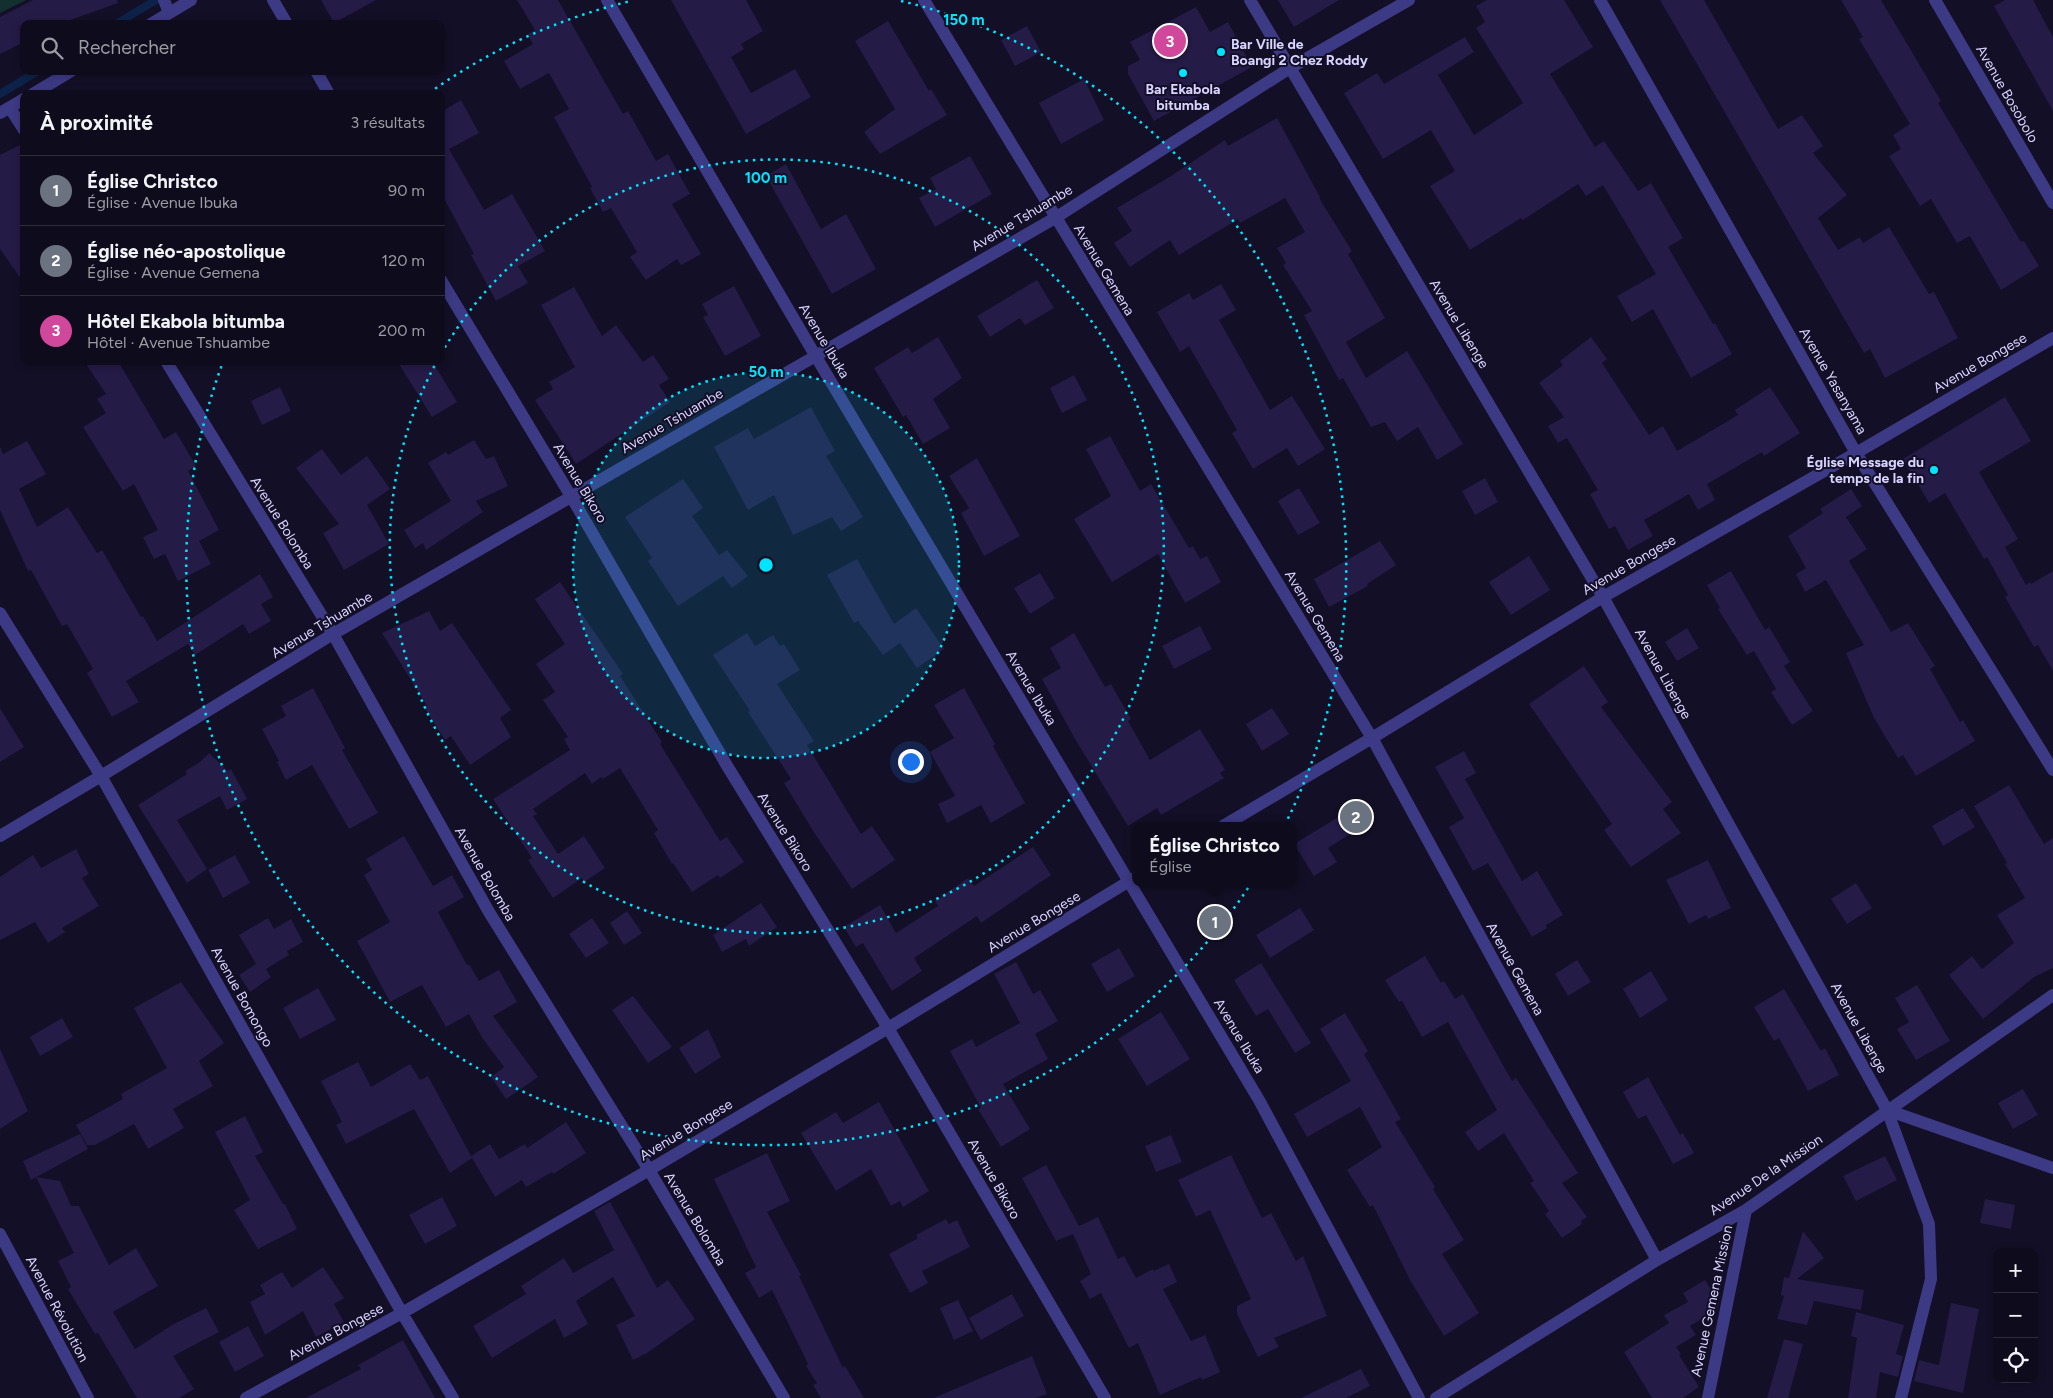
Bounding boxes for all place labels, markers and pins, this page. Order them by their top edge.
pin: 3 [1154,22,1186,60]
place label: Bar Ville de Boangi 2 Chez Roddy [1231,36,1369,69]
marker: Bar Ville de Boangi 2 Chez Roddy [1215,46,1227,58]
marker: Bar Ekabola bitumba [1177,67,1189,79]
place label: Bar Ekabola bitumba [1146,81,1220,114]
place label: Église Message du temps de la fin [1807,454,1924,487]
marker: Église Message du temps de la fin [1928,464,1940,476]
centre of rings [757,556,775,574]
pin: 2 [1340,798,1372,836]
pin: 1 [1199,903,1231,941]

